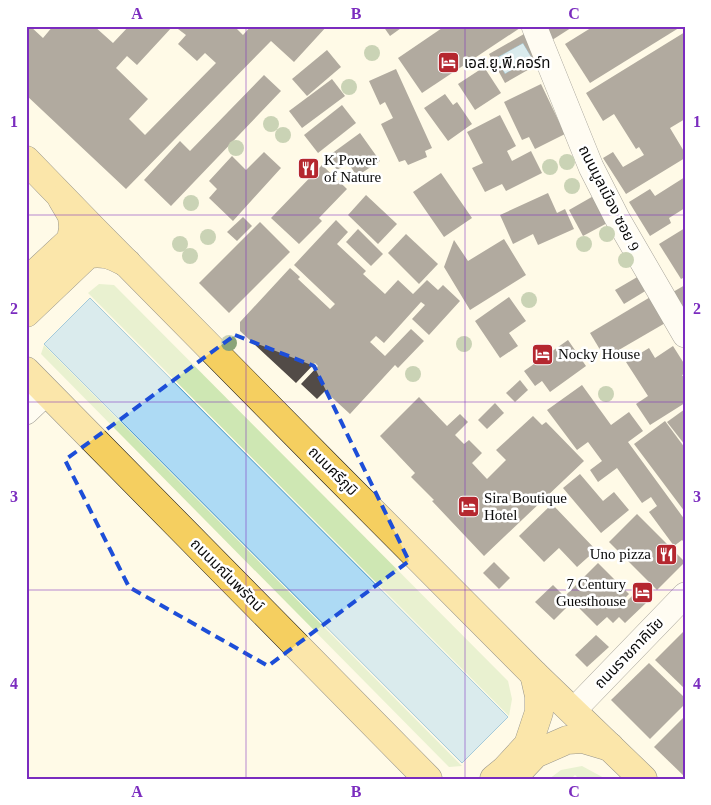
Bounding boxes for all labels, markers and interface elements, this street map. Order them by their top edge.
text: A [131,5,143,22]
text: B [351,5,362,22]
text: C [568,5,580,22]
hotel icon: เอส.ยู.พี.คอร์ท [436,51,460,75]
place label: เอส.ยู.พี.คอร์ท [464,55,550,72]
text: 1 [10,113,18,130]
text: 1 [693,113,701,130]
street label: ถนนมูลเมือง ซอย 9 [575,143,643,254]
place label: K Power of Nature [324,152,381,185]
restaurant icon: K Power of Nature [296,157,320,181]
text: 2 [10,300,18,317]
text: 2 [693,300,701,317]
hotel icon: Nocky House [530,342,554,366]
place label: Nocky House [558,346,640,362]
street label: ถนนศรีภูมิ [305,443,361,499]
text: 3 [10,488,18,505]
text: 3 [693,488,701,505]
place label: Sira Boutique Hotel [484,490,567,523]
hotel icon: Sira Boutique Hotel [456,495,480,519]
street label: ถนนมณีนพรัตน์ [187,535,267,615]
restaurant icon: Uno pizza [655,542,679,566]
place label: Uno pizza [590,546,651,562]
place label: 7 Century Guesthouse [556,576,626,609]
hotel icon: 7 Century Guesthouse [630,581,654,605]
street label: ถนนราชภาคินัย [591,615,667,691]
text: 4 [10,675,18,692]
text: 4 [693,675,701,692]
text: A [131,783,143,800]
text: B [351,783,362,800]
text: C [568,783,580,800]

